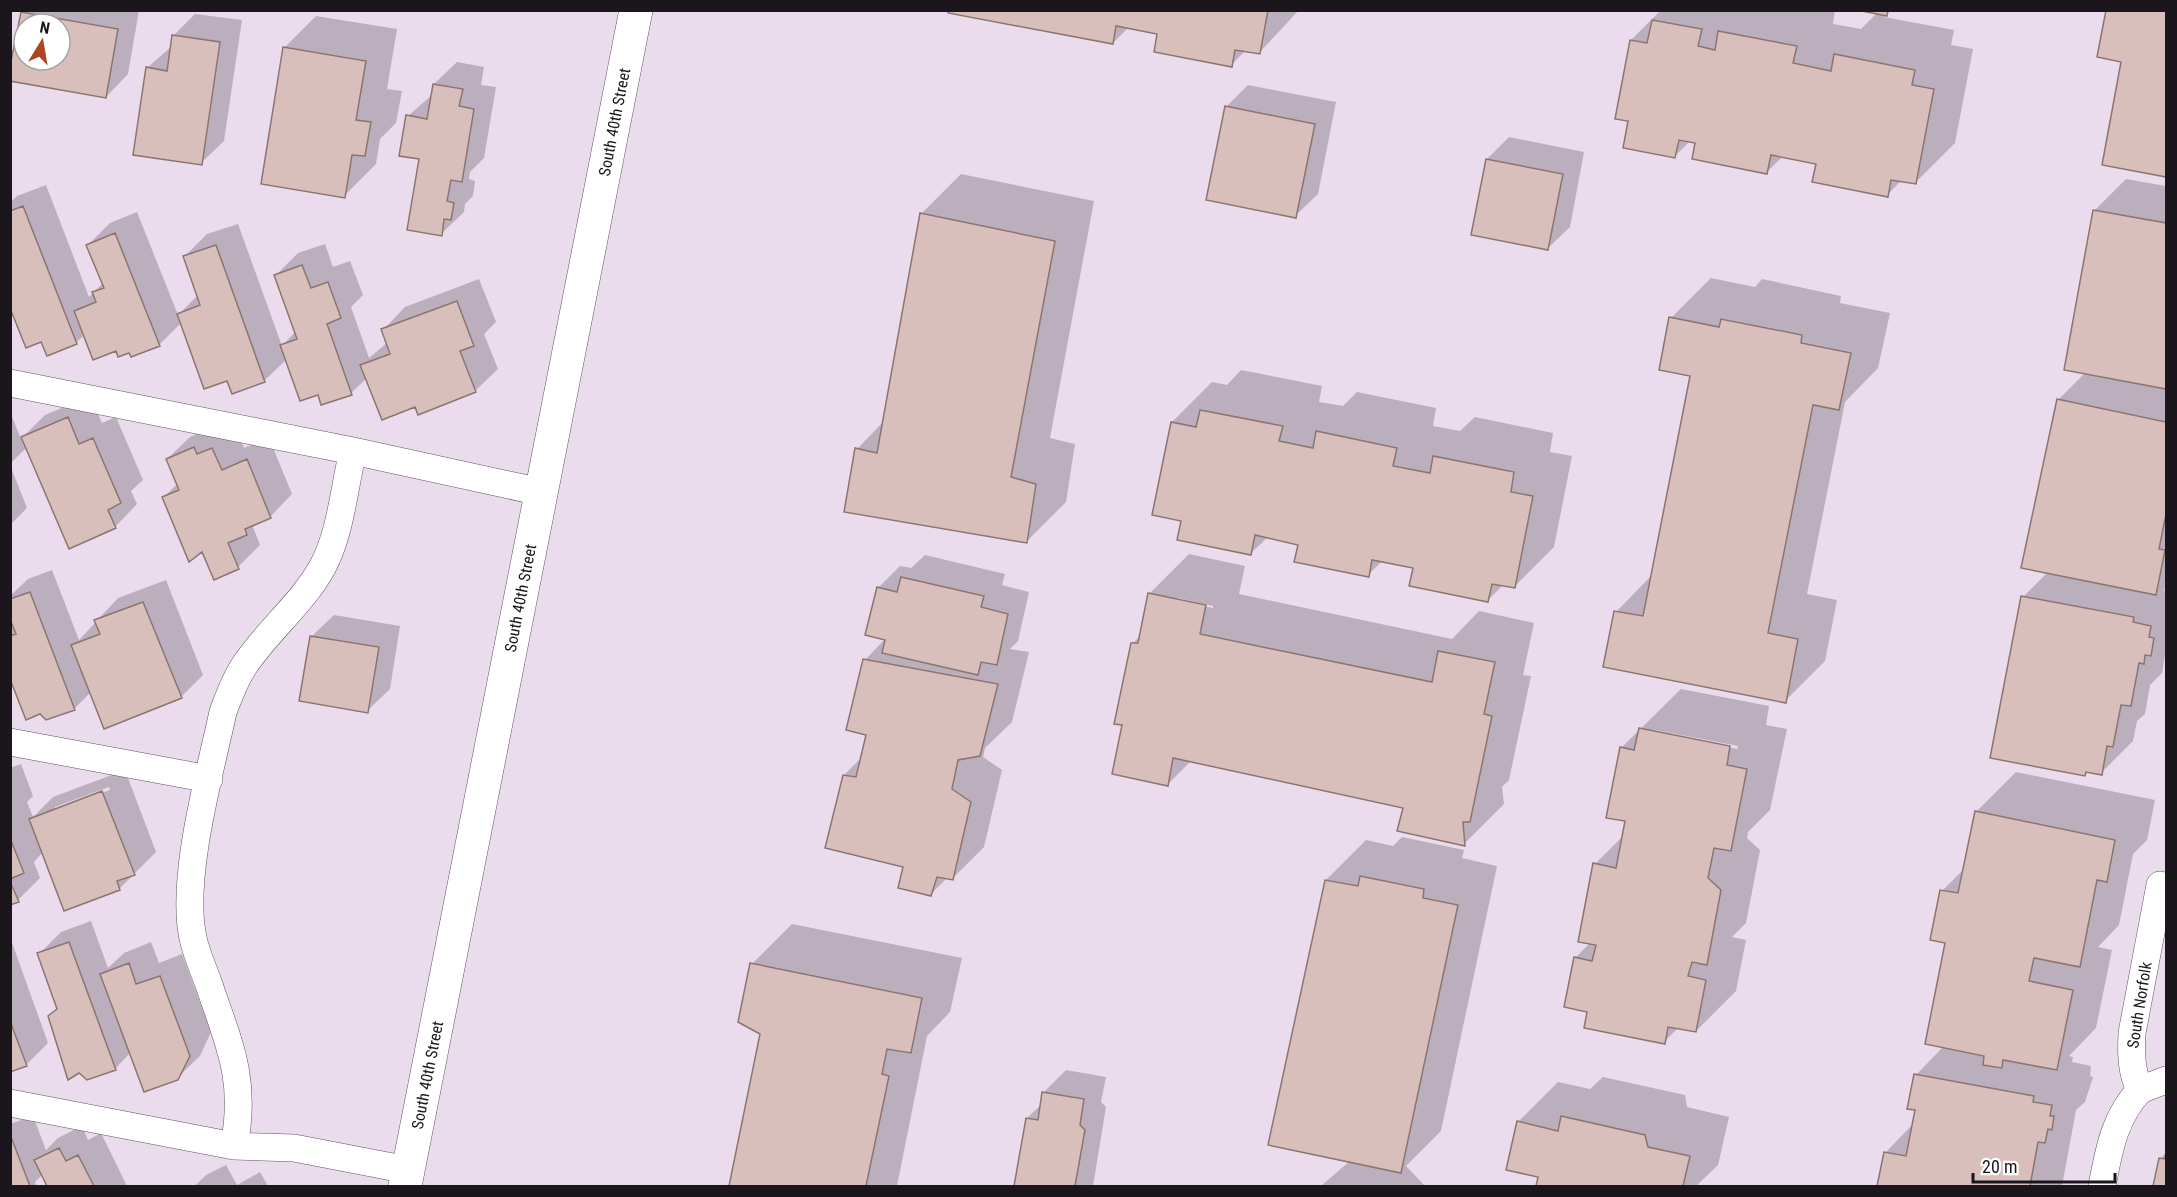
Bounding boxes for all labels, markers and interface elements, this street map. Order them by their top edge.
north arrow [12,12,72,72]
text: N [38,18,51,38]
street label: South 40th Street [595,66,634,178]
street label: South 40th Street [501,542,540,654]
street label: South Norfolk [2123,960,2156,1050]
street label: South 40th Street [408,1019,447,1131]
scale bar [1973,1146,2116,1184]
text: 20 m [1982,1156,2017,1177]

